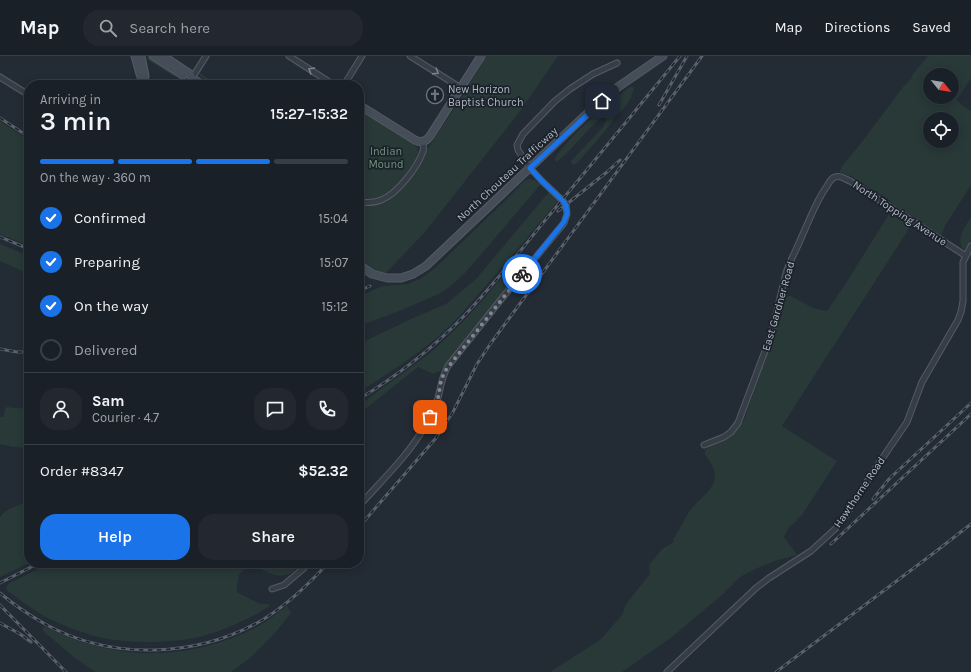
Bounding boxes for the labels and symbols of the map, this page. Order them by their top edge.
one-way arrow [431,67,438,74]
one-way arrow [309,68,316,75]
north arrow [923,68,959,104]
place label: New Horizon Baptist Church [448,83,524,109]
pin [585,84,619,118]
church icon: New Horizon Baptist Church [425,85,445,105]
street label: North Chouteau Trafficway [454,124,560,224]
park label: Indian Mound [368,145,404,171]
street label: North Topping Avenue [850,178,949,249]
courier [502,254,542,294]
street label: East Gardner Road [759,260,797,352]
pin [413,400,447,434]
street label: Hawthorne Road [831,454,888,530]

